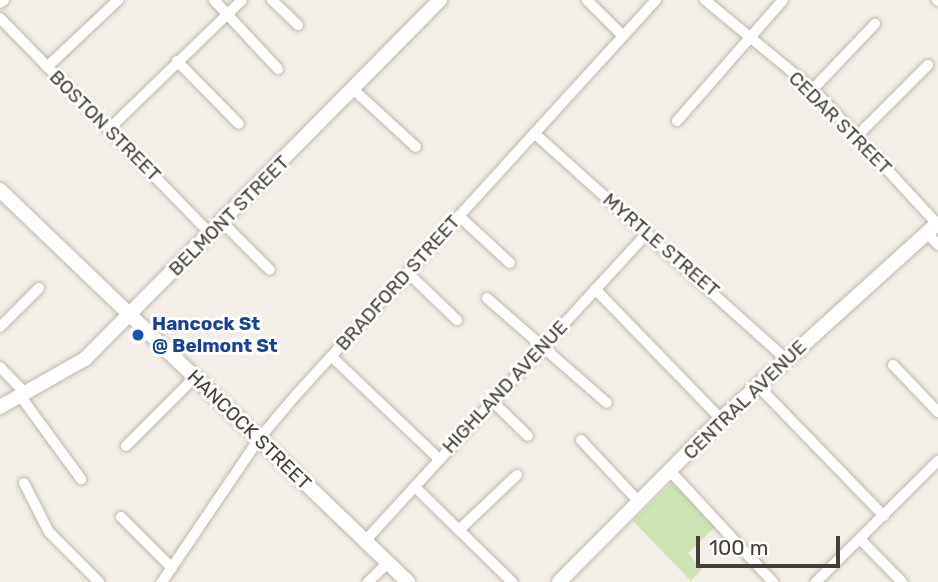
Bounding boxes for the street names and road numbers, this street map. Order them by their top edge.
street label: BOSTON STREET [45,66,165,186]
street label: CEDAR STREET [784,67,896,179]
street label: BELMONT STREET [164,151,294,281]
street label: MYRTLE STREET [598,188,724,302]
street label: BRADFORD STREET [331,211,465,355]
street label: HIGHLAND AVENUE [438,316,572,458]
street label: CENTRAL AVENUE [679,335,811,465]
street label: HANCOCK STREET [182,365,316,495]

